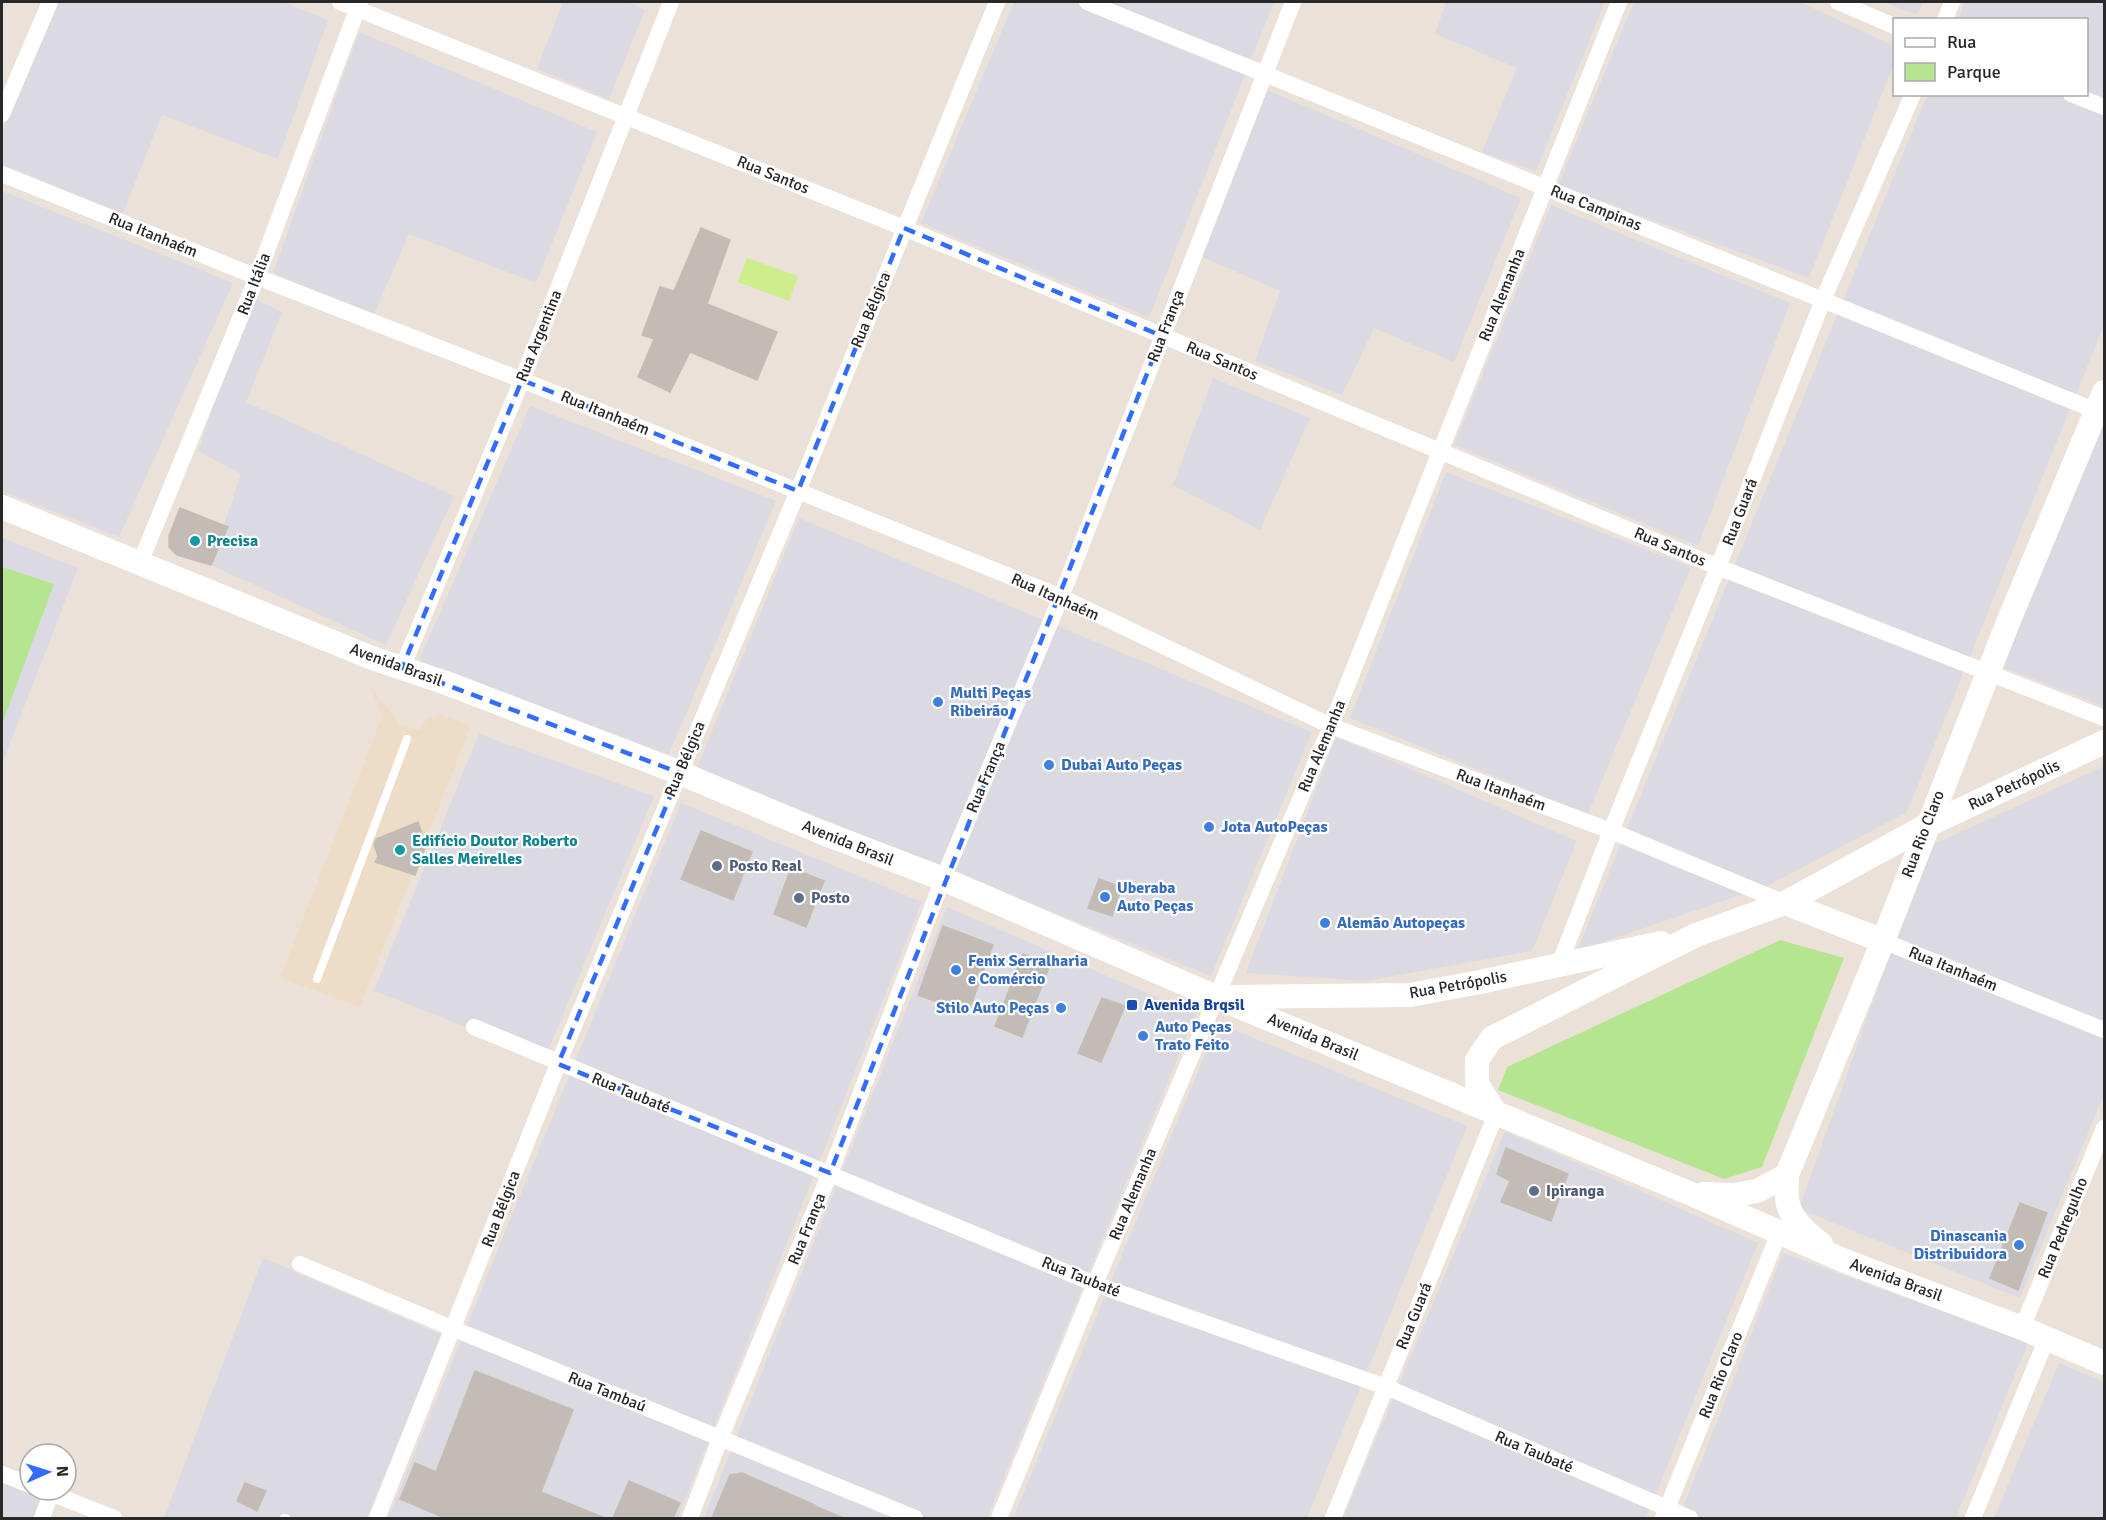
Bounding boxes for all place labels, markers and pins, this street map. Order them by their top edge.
place label: Precisa [207,531,258,551]
marker: Precisa [188,534,202,548]
place label: Multi Peças Ribeirão [950,683,1031,721]
marker: Multi Peças Ribeirão [931,695,945,709]
place label: Dubai Auto Peças [1061,755,1182,775]
marker: Dubai Auto Peças [1042,758,1056,772]
place label: Jota AutoPeças [1221,817,1327,837]
marker: Jota AutoPeças [1202,820,1216,834]
place label: Edifício Doutor Roberto Salles Meirelles [412,831,578,869]
marker: Edifício Doutor Roberto Salles Meirelles [393,843,407,857]
place label: Posto Real [729,856,802,876]
marker: Posto Real [710,859,724,873]
place label: Uberaba Auto Peças [1117,878,1193,916]
place label: Posto [811,888,850,908]
marker: Uberaba Auto Peças [1098,890,1112,904]
marker: Posto [792,891,806,905]
place label: Alemão Autopeças [1337,913,1465,933]
marker: Alemão Autopeças [1318,916,1332,930]
place label: Fenix Serralharia e Comércio [968,951,1088,989]
marker: Fenix Serralharia e Comércio [949,963,963,977]
place label: Avenida Brqsil [1144,995,1245,1015]
place label: Stilo Auto Peças [936,998,1049,1018]
marker: Avenida Brqsil [1125,998,1139,1012]
marker: Stilo Auto Peças [1054,1001,1068,1015]
place label: Auto Peças Trato Feito [1155,1017,1231,1055]
marker: Auto Peças Trato Feito [1136,1029,1150,1043]
place label: Ipiranga [1546,1181,1604,1201]
marker: Ipiranga [1527,1184,1541,1198]
place label: Dinascania Distribuidora [1914,1226,2007,1264]
marker: Dinascania Distribuidora [2012,1238,2026,1252]

